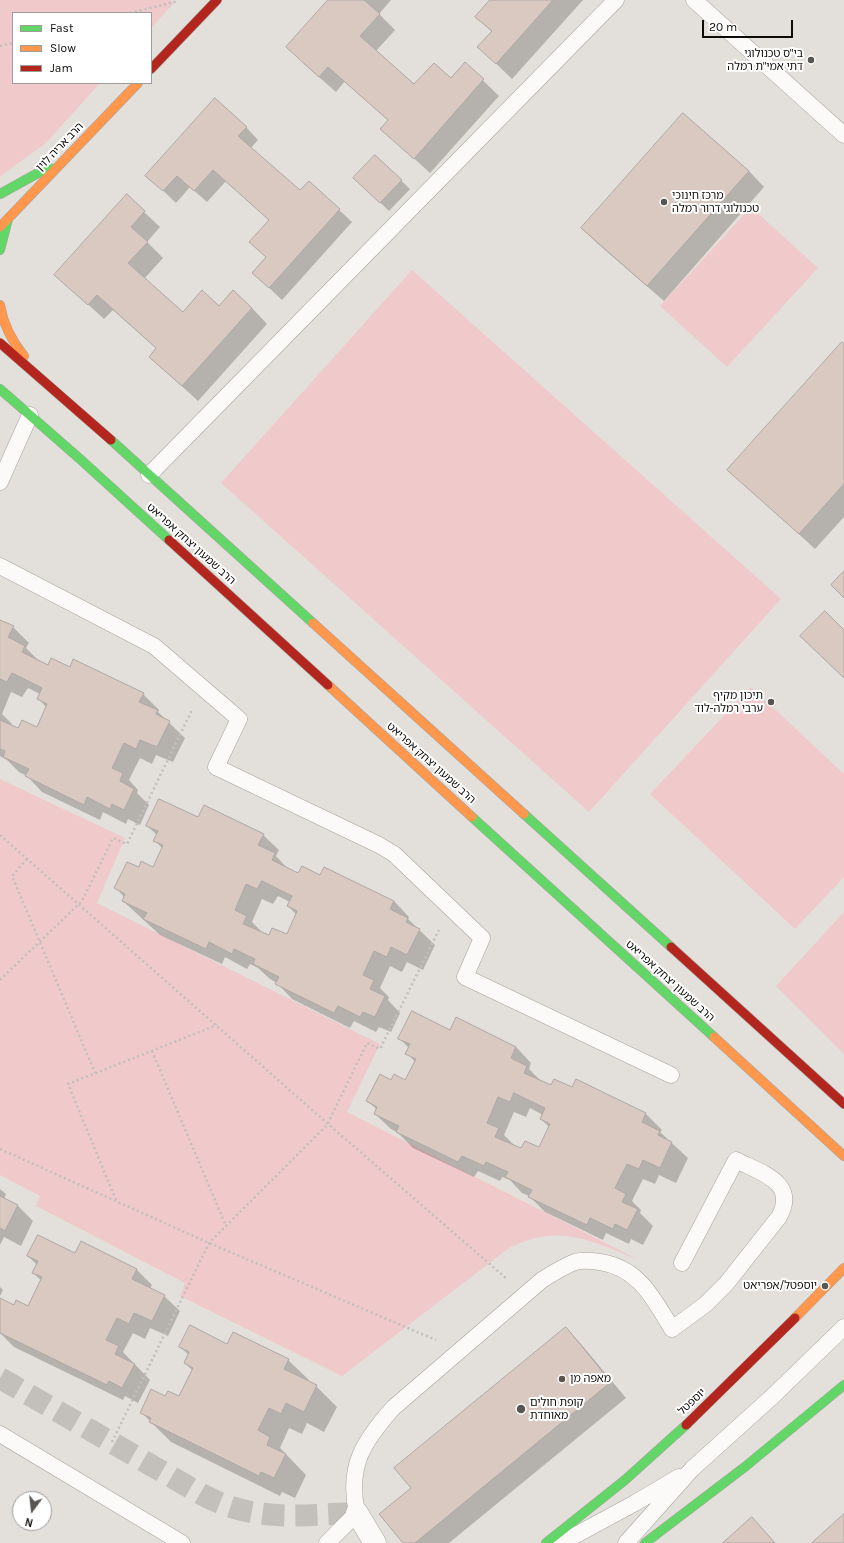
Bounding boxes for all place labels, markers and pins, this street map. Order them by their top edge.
place label: בי"ס טכנולוגי דתי אמי"ת רמלה [727,47,803,73]
marker: בי"ס טכנולוגי דתי אמי"ת רמלה [806,55,816,65]
place label: מרכז חינוכי טכנולוגי דרור רמלה [672,189,759,215]
marker: מרכז חינוכי טכנולוגי דרור רמלה [659,197,669,207]
place label: תיכון מקיף ערבי רמלה-לוד [695,689,763,715]
marker: תיכון מקיף ערבי רמלה-לוד [766,697,776,707]
place label: יוספטל/אפריאט [743,1279,817,1293]
marker: יוספטל/אפריאט [820,1281,830,1291]
place label: מאפה מן [570,1372,611,1386]
marker: מאפה מן [557,1374,567,1384]
place label: קופת חולים מאוחדת [530,1396,584,1422]
marker: קופת חולים מאוחדת [515,1403,527,1415]

